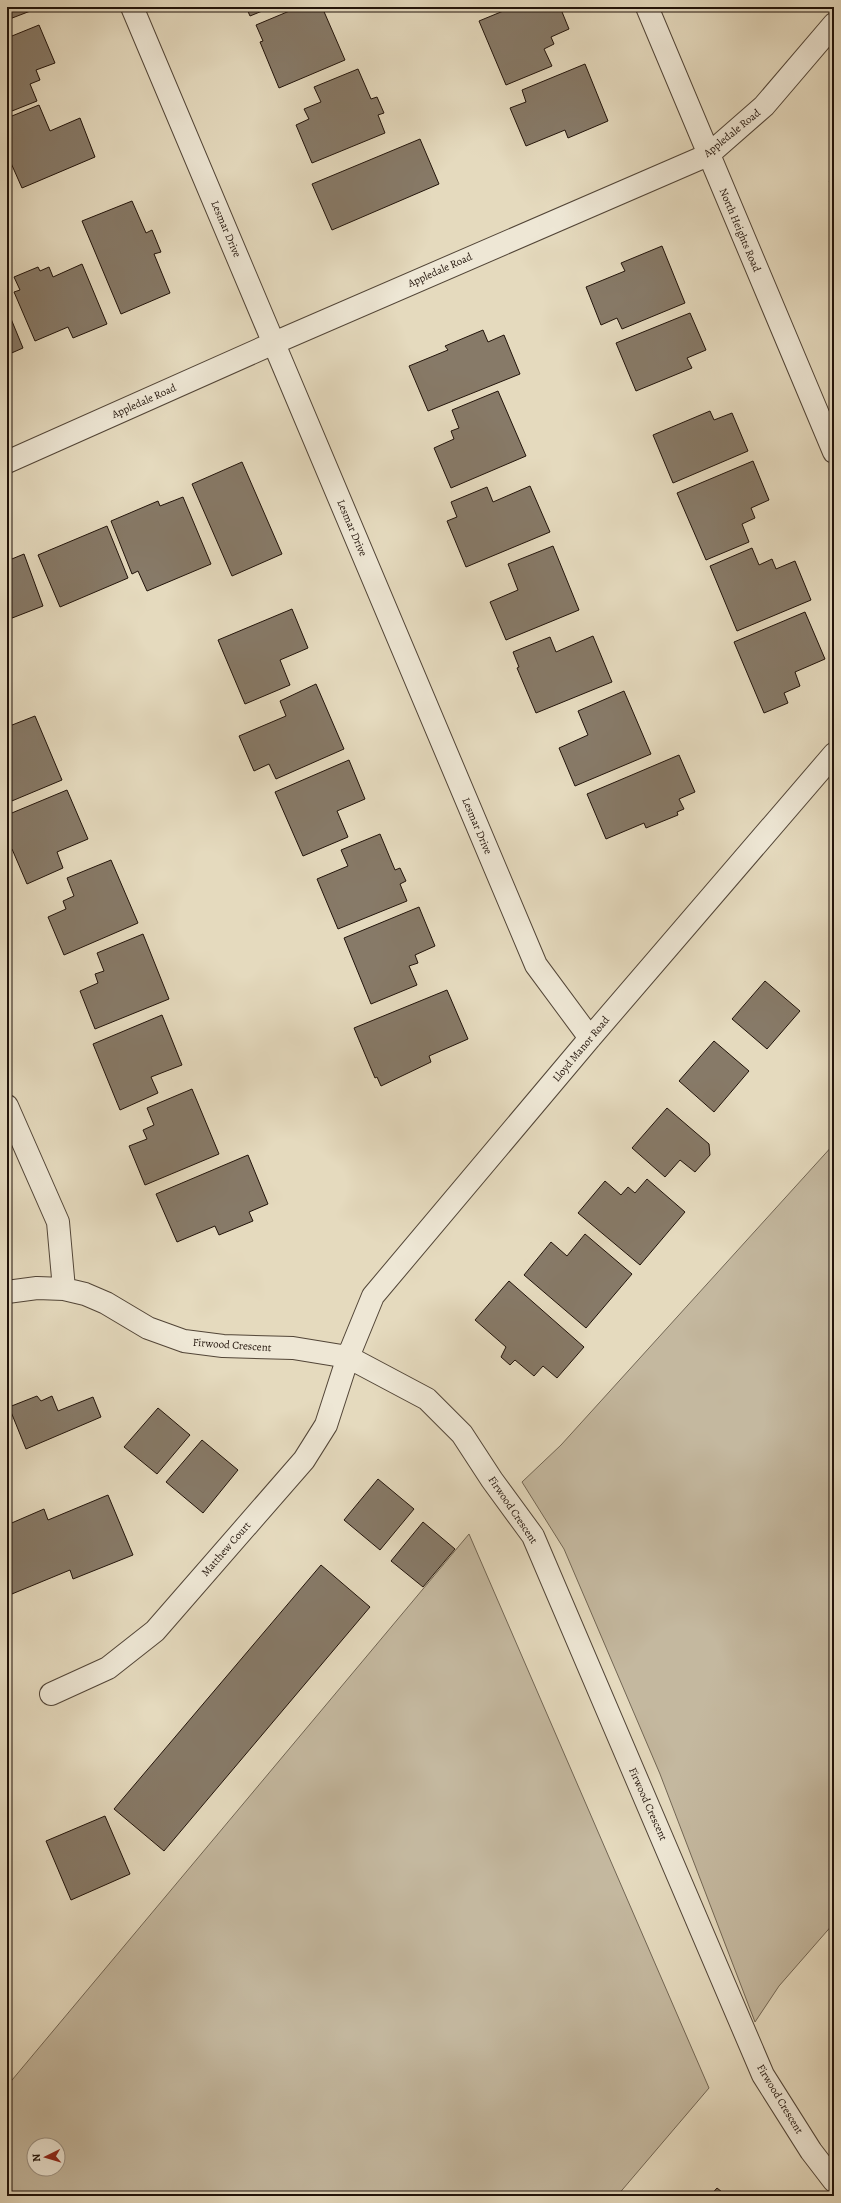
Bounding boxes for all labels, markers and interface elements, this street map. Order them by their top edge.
street label: Appledale Road [700,105,764,161]
street label: North Heights Road [716,186,764,274]
street label: Lesmar Drive [207,198,245,260]
street label: Appledale Road [404,249,475,291]
street label: Appledale Road [108,380,179,422]
street label: Lesmar Drive [333,497,371,559]
street label: Lesmar Drive [458,795,496,857]
street label: Lloyd Manor Road [549,1013,613,1085]
street label: Firwood Crescent [192,1335,272,1355]
street label: Firwood Crescent [485,1473,541,1547]
street label: Matthew Court [198,1518,254,1580]
street label: Firwood Crescent [625,1765,671,1843]
street label: Firwood Crescent [753,2061,807,2137]
north arrow [26,2137,66,2177]
text: N [29,2153,44,2162]

